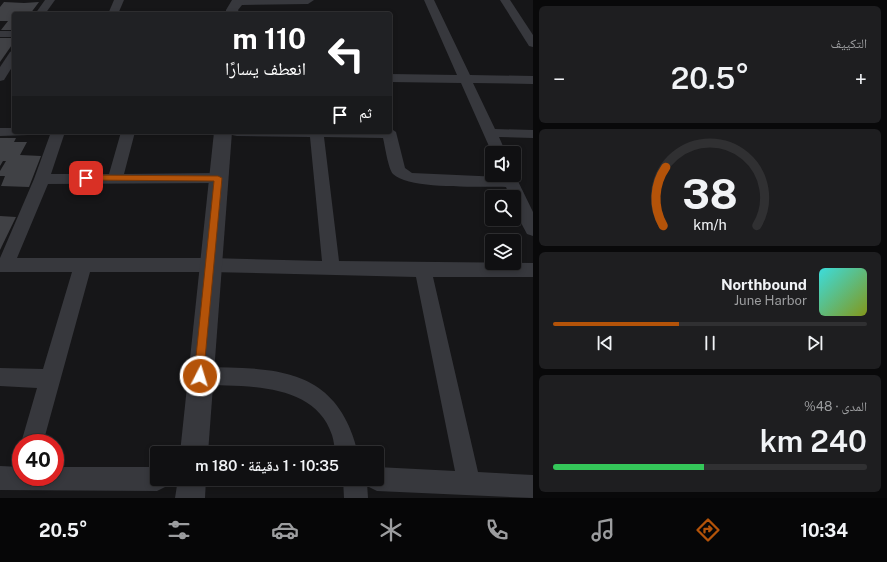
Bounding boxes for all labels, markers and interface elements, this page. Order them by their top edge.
text: 110 m [233,22,306,55]
icon: left [320,28,372,80]
text: التكييف [831,36,867,51]
text: انعطف يسارًا [225,58,306,79]
text: 20.5° [671,60,749,96]
text: − [553,66,565,92]
text: + [855,66,867,92]
icon: arrive [329,104,351,126]
text: ثم [359,104,372,121]
map controls [485,146,521,270]
button: sound [485,146,521,182]
pin [69,161,103,195]
icon: arrive [75,167,97,189]
text: 38 [682,168,738,217]
button: search [485,190,521,226]
text: km/h [693,215,727,232]
button: layers [485,234,521,270]
text: Northbound [721,276,807,293]
text: June Harbor [734,293,807,308]
icon: previous [594,332,616,354]
icon: pause [699,332,721,354]
icon: next [804,332,826,354]
position arrow [179,355,221,397]
text: المدى · 48% [804,399,867,414]
text: 240 km [760,423,867,459]
speed limit sign: 40 [12,434,64,486]
text: 10:35 · 1 دقيقة · 180 m [195,457,339,474]
icon: filters [165,516,193,544]
icon: car [271,516,299,544]
icon: climate [377,516,405,544]
icon: phone [483,516,511,544]
icon: music [589,516,617,544]
icon: directions [694,516,722,544]
text: 20.5° [39,520,88,541]
text: 10:34 [800,520,848,541]

